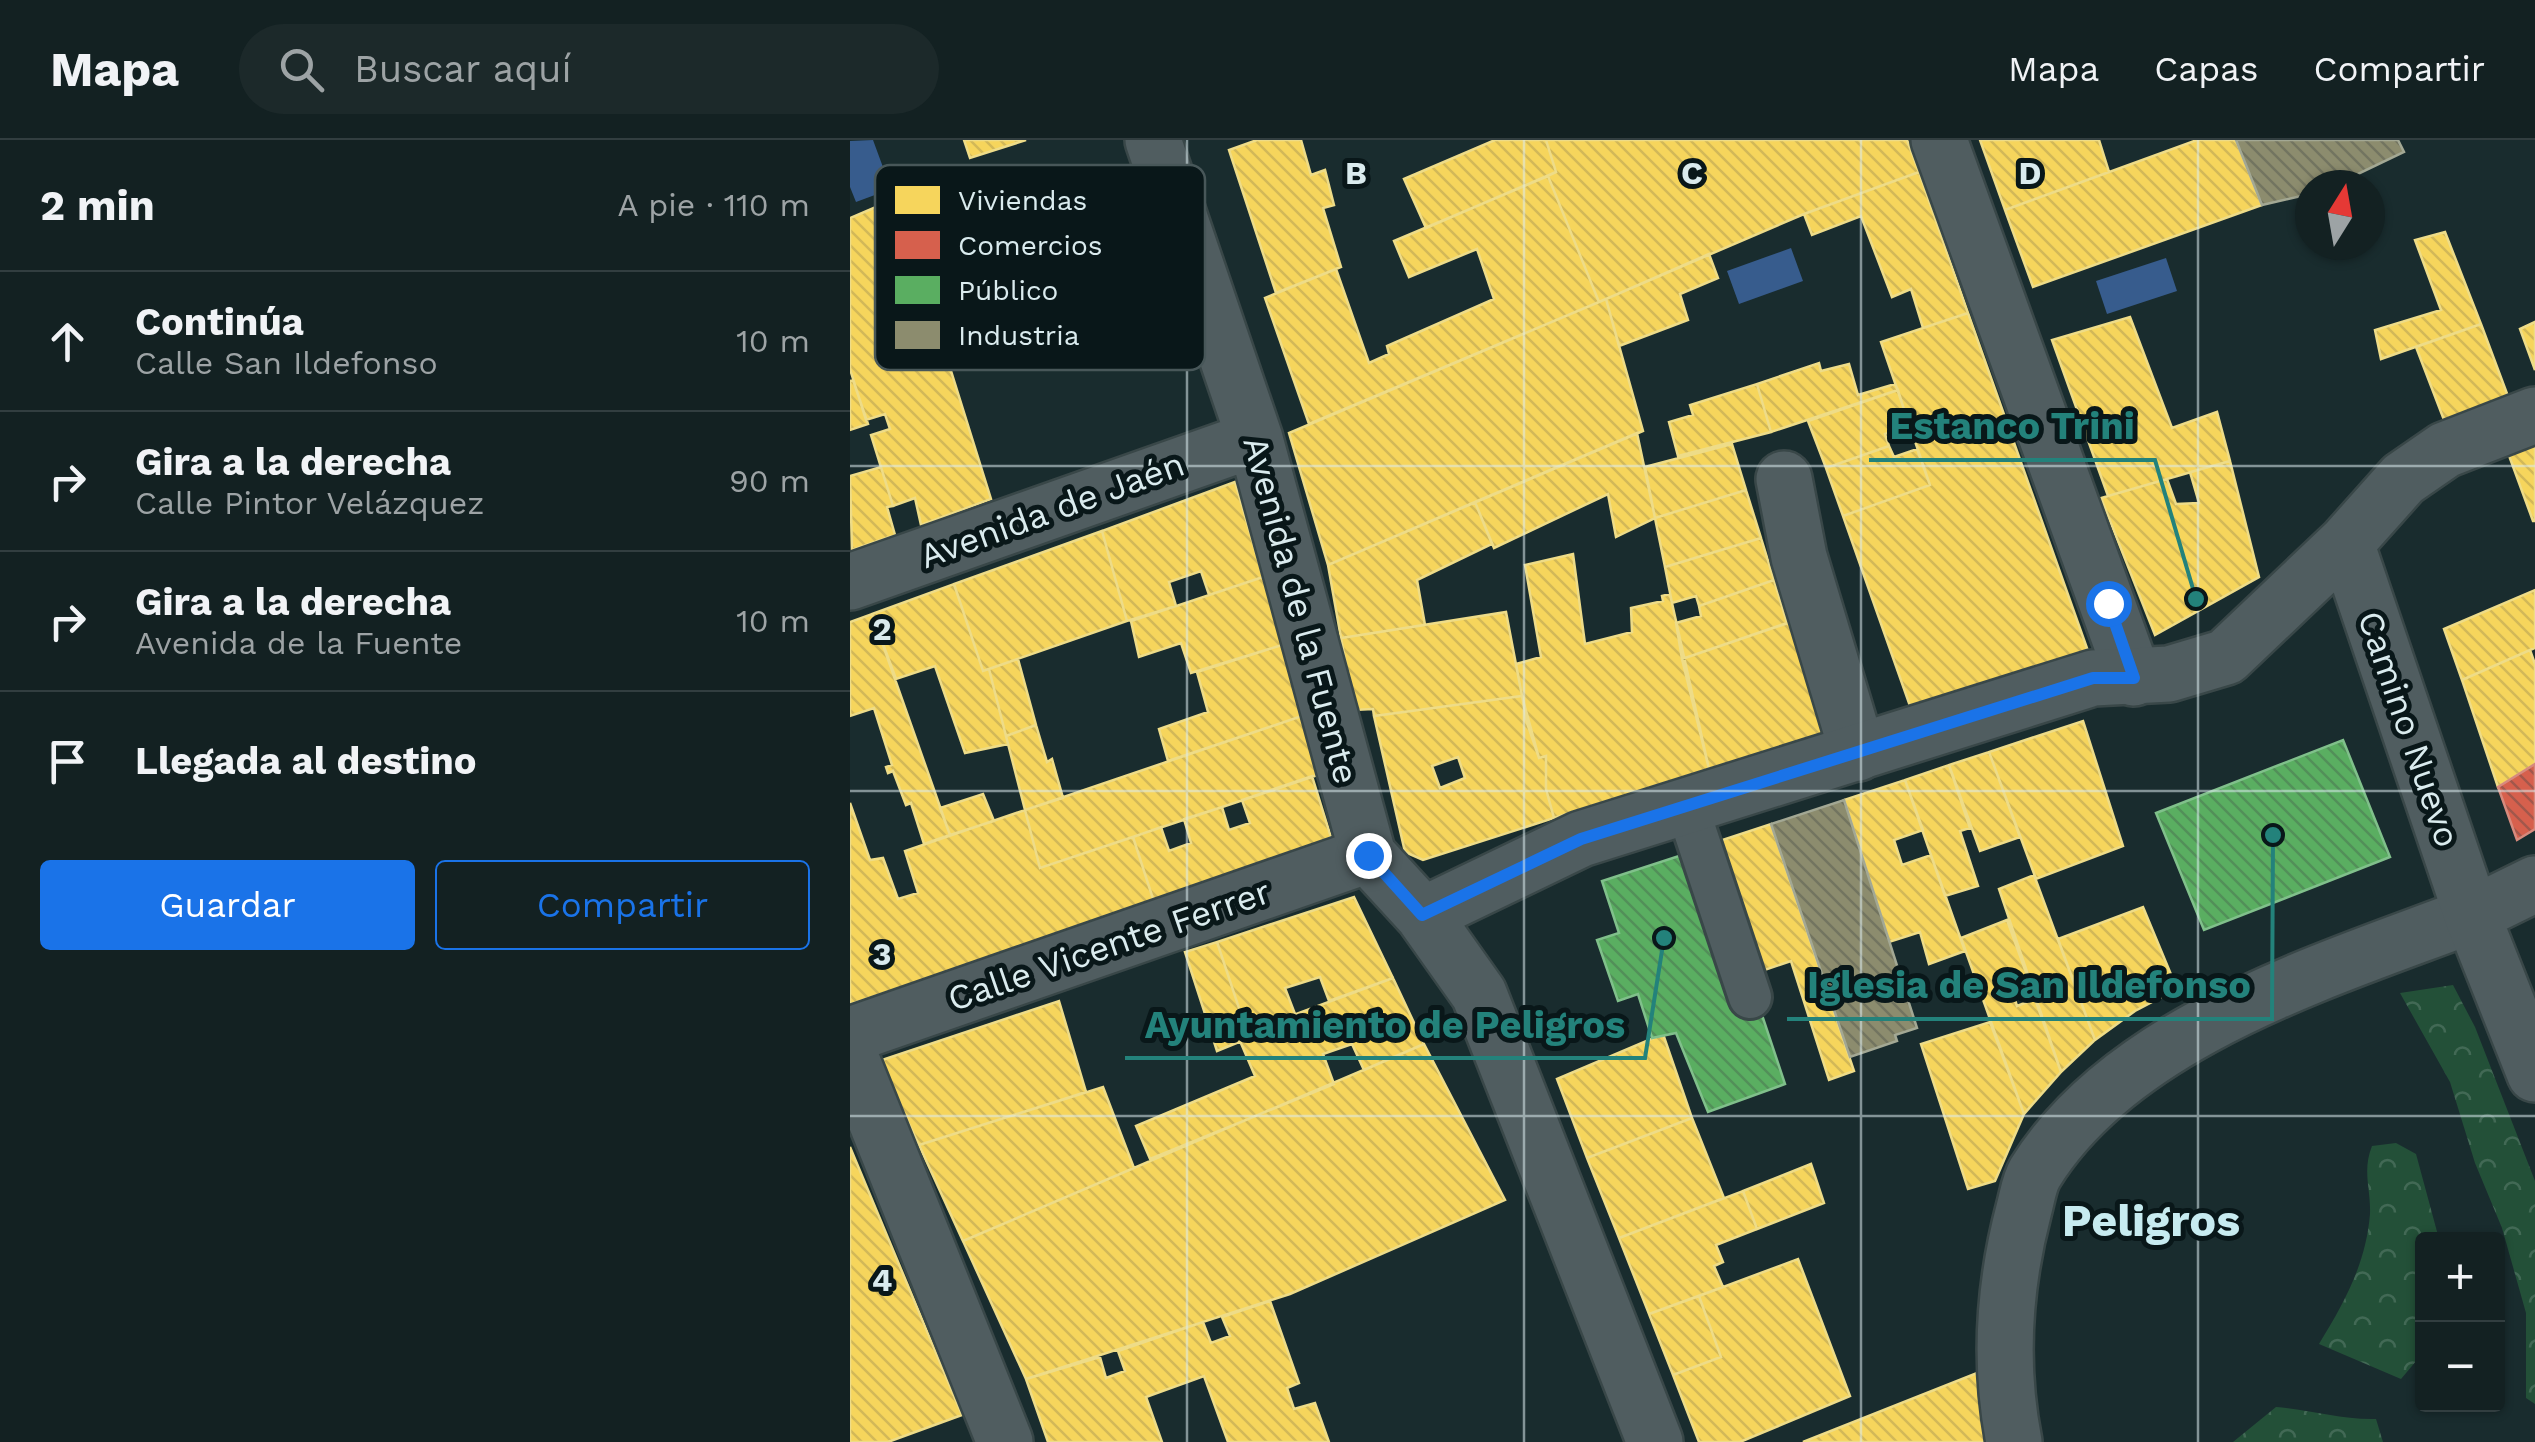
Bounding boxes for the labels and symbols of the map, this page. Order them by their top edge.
text: B [1345,154,1367,192]
text: C [1681,154,1703,192]
text: D [2019,154,2041,192]
legend [875,165,1205,370]
north arrow [2295,170,2385,260]
text: Viviendas [958,184,1087,217]
text: Comercios [958,229,1103,262]
text: Público [958,274,1058,307]
text: Industria [958,319,1080,352]
callout: Estanco Trini [1869,392,2155,460]
text: Estanco Trini [1889,404,2135,448]
street label: Avenida de la Fuente [1234,432,1368,788]
street label: Avenida de Jaén [914,443,1190,577]
route start [2086,581,2132,627]
street label: Camino Nuevo [2349,605,2469,853]
text: 2 [872,610,892,648]
route end [1346,833,1392,879]
street label: Calle Vicente Ferrer [942,870,1276,1020]
text: 3 [873,935,891,973]
callout: Iglesia de San Ildefonso [1787,951,2272,1019]
text: Iglesia de San Ildefonso [1807,963,2251,1007]
callout: Ayuntamiento de Peligros [1125,990,1645,1058]
text: Ayuntamiento de Peligros [1145,1003,1625,1047]
district label: Peligros [2062,1194,2240,1247]
text: 4 [872,1261,892,1299]

